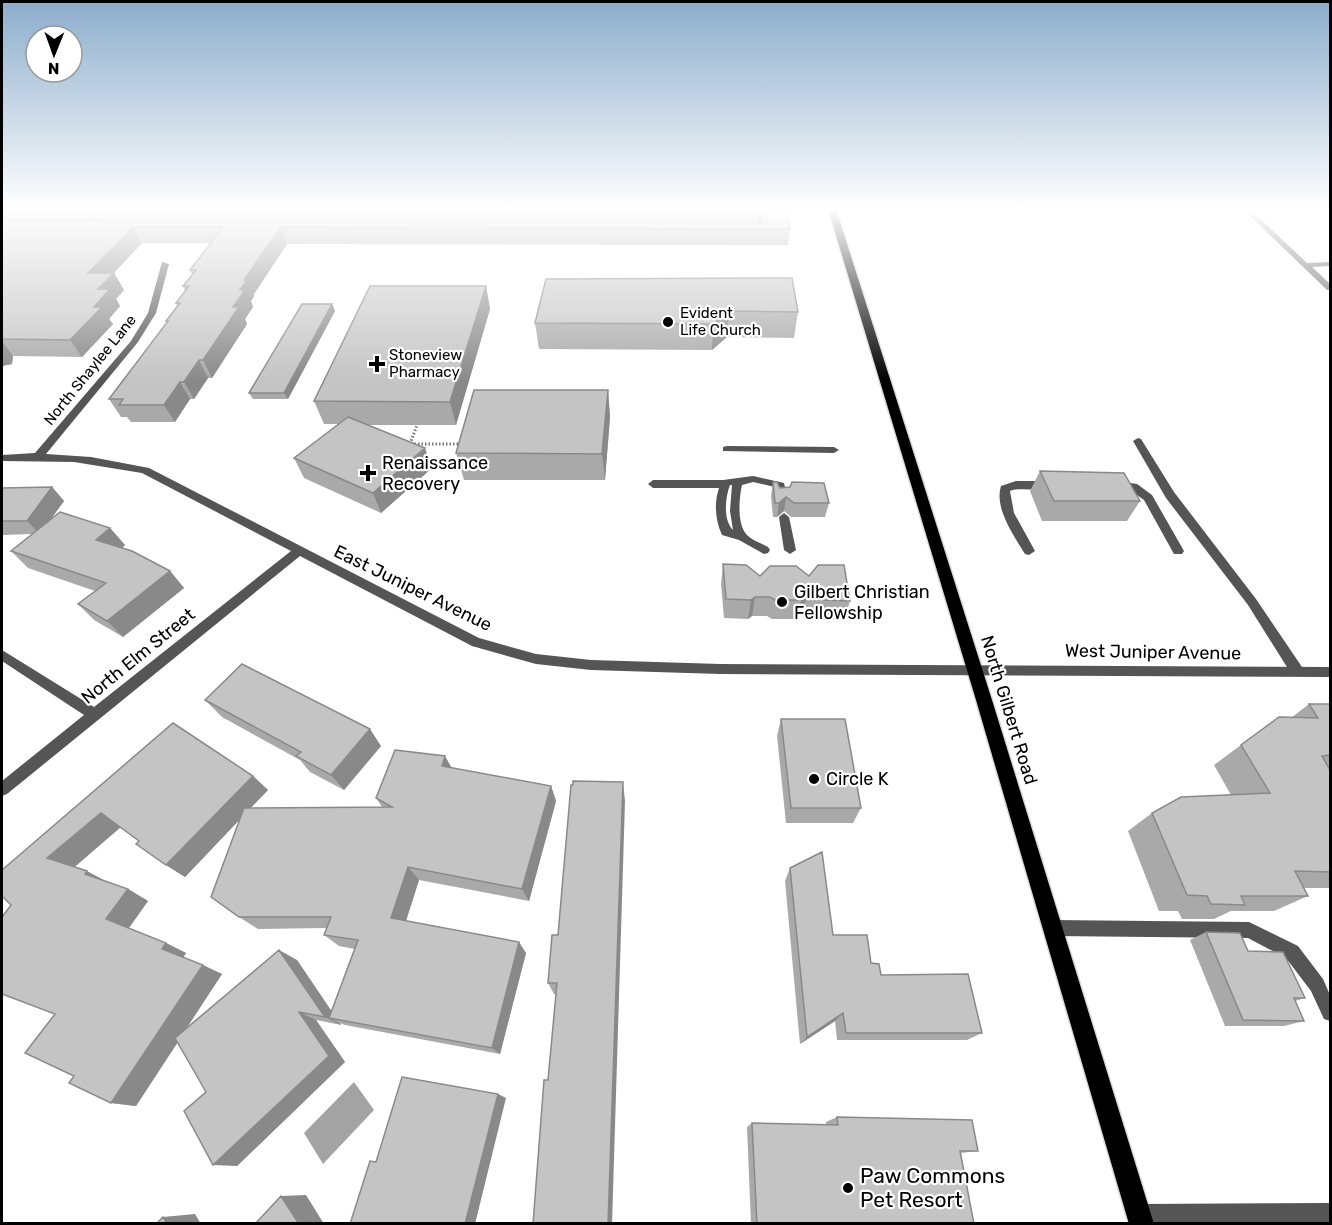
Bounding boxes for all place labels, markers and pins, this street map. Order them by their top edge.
place label: Evident Life Church [680,304,761,339]
marker: Evident Life Church [661,315,675,329]
place label: Stoneview Pharmacy [389,346,462,381]
marker: Stoneview Pharmacy [370,357,384,371]
place label: Renaissance Recovery [382,452,488,495]
marker: Renaissance Recovery [359,464,377,482]
place label: Gilbert Christian Fellowship [794,581,930,624]
marker: Gilbert Christian Fellowship [775,595,789,609]
place label: Circle K [826,768,889,790]
marker: Circle K [807,772,821,786]
place label: Paw Commons Pet Resort [860,1163,1005,1212]
marker: Paw Commons Pet Resort [841,1181,855,1195]

